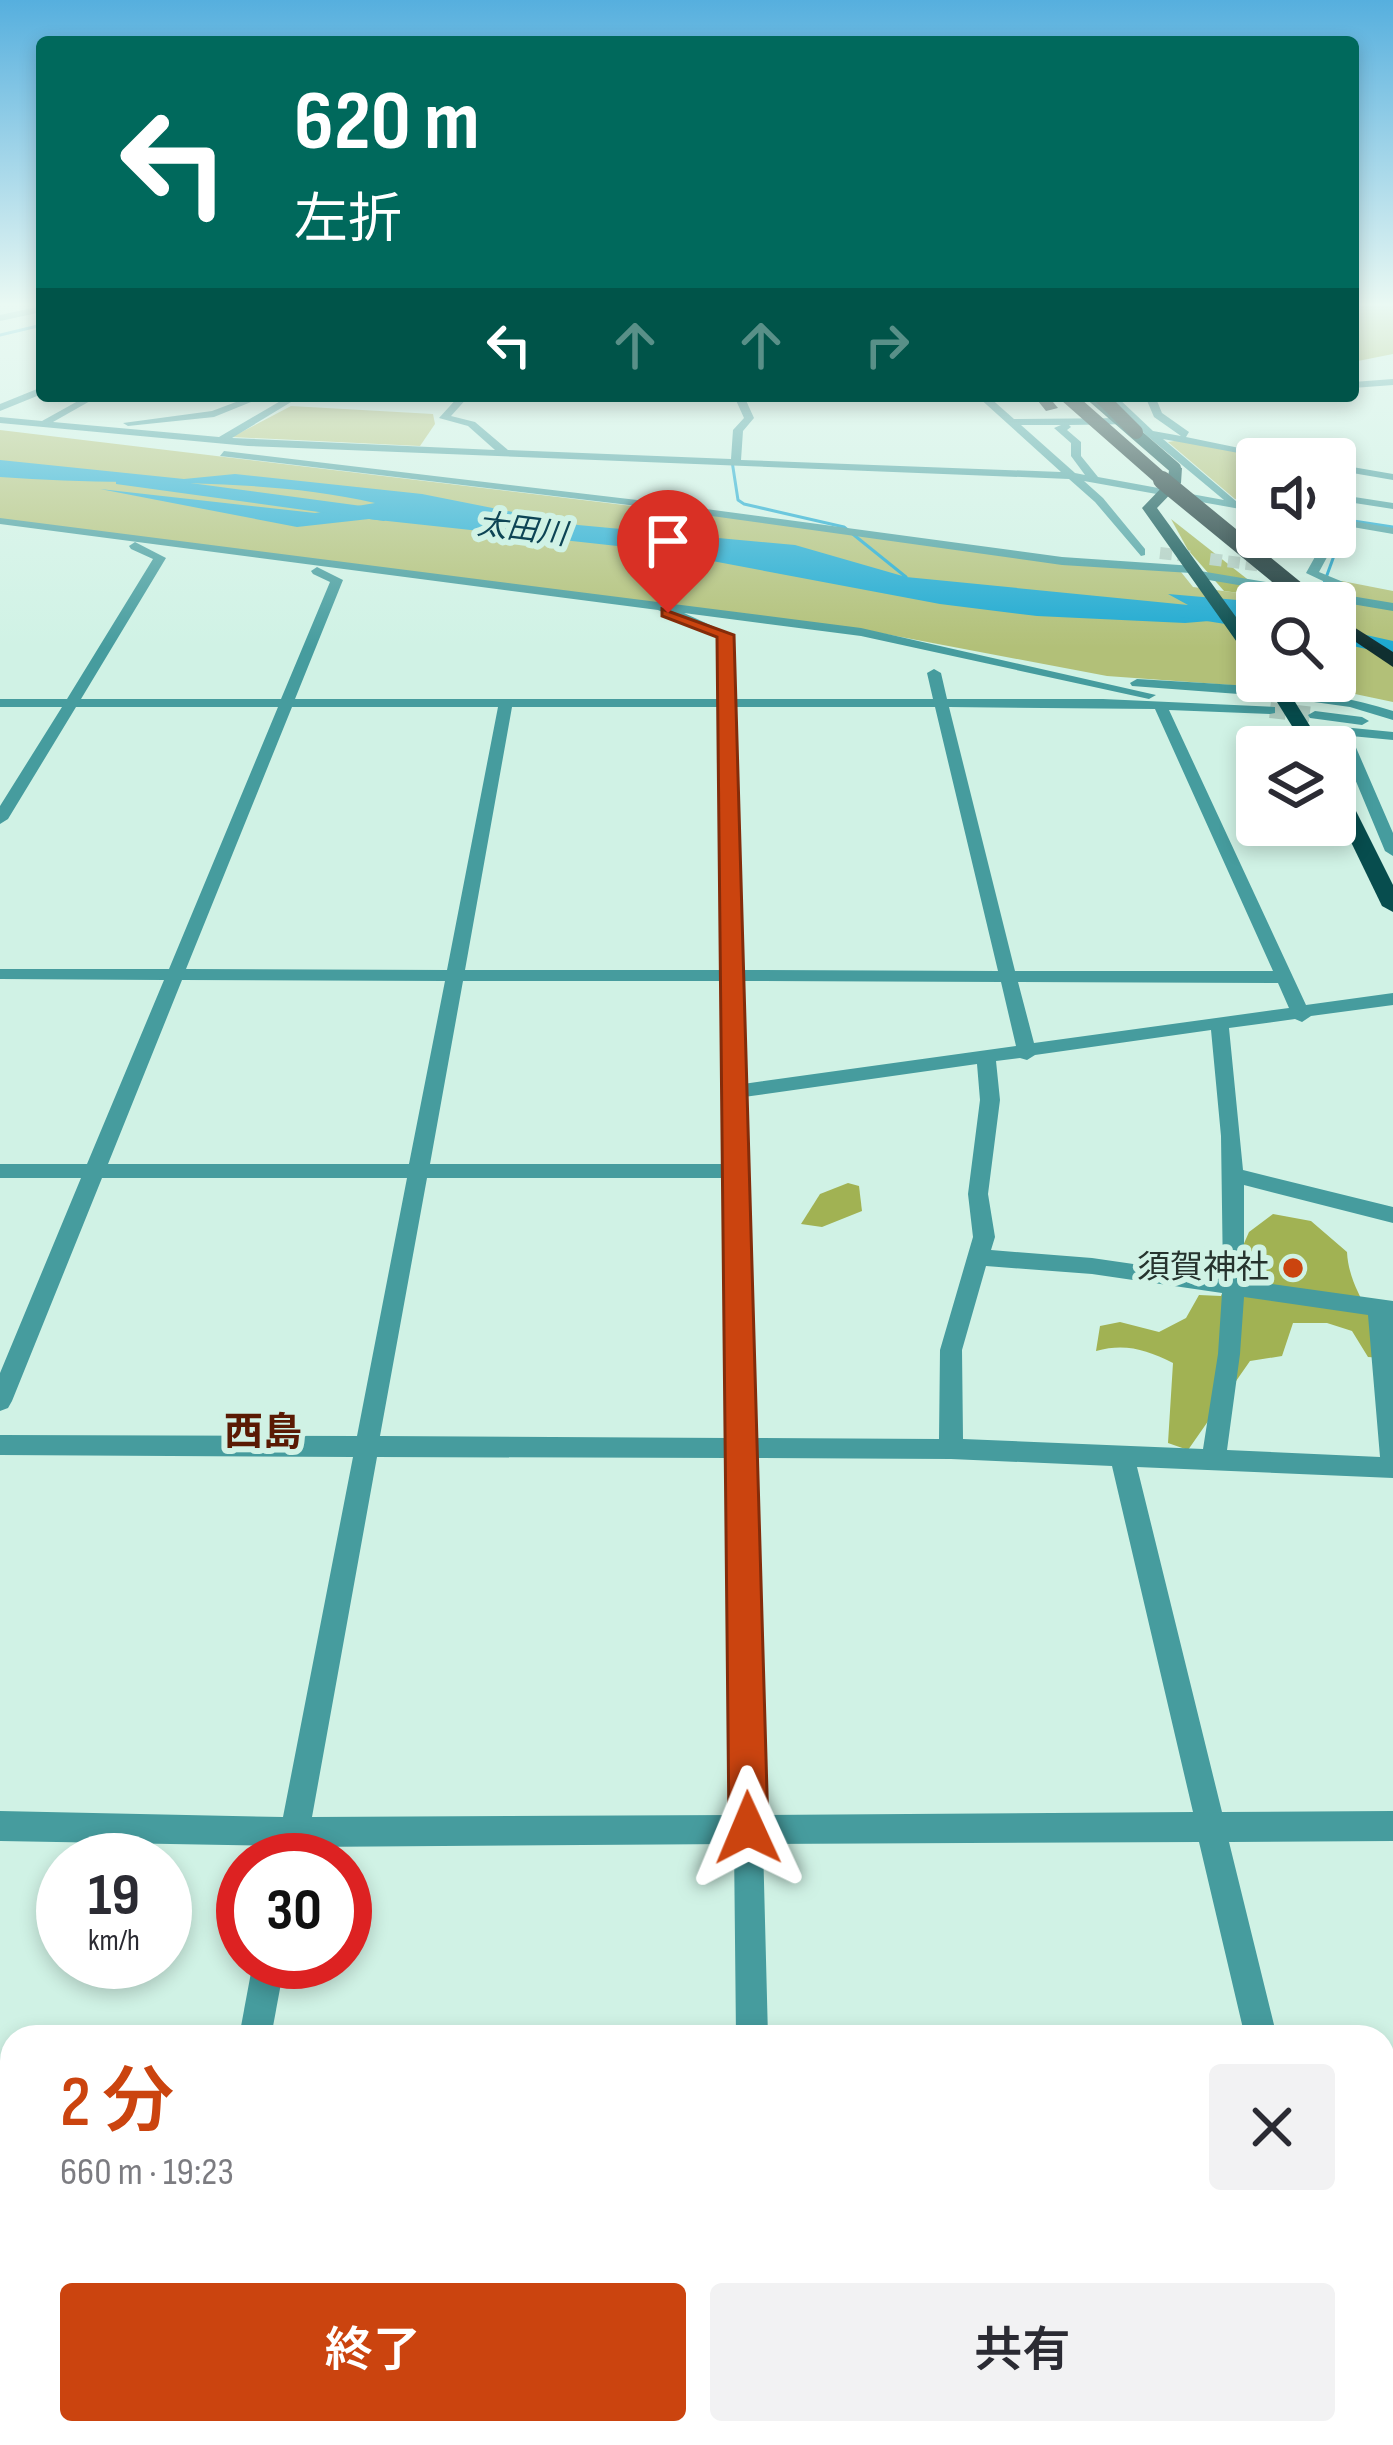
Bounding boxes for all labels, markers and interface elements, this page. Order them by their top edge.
text: 620 m [294,72,480,173]
icon: left [96,84,252,240]
text: 左折 [294,188,402,253]
icon: left [476,312,542,378]
icon: ahead [602,312,668,378]
icon: ahead [728,312,794,378]
icon: right [854,312,920,378]
map controls [1236,438,1356,846]
button: sound [1236,438,1356,558]
pin [617,490,719,613]
water label: 太田川 [475,507,572,554]
icon: arrive [635,508,701,574]
button: search [1236,582,1356,702]
button: layers [1236,726,1356,846]
place label: 須賀神社 [1137,1248,1269,1288]
marker: 須賀神社 [1280,1255,1306,1281]
district label: 西島 [224,1410,302,1457]
position arrow [685,1765,811,1891]
speed limit sign: 30 [216,1833,372,1989]
text: 19 [88,1860,140,1932]
text: km/h [88,1923,140,1959]
text: 2 分 [60,2060,174,2147]
button: close [1209,2064,1335,2190]
text: 660 m · 19:23 [60,2149,234,2196]
button: 終了 [60,2283,686,2421]
button: 共有 [710,2283,1335,2421]

